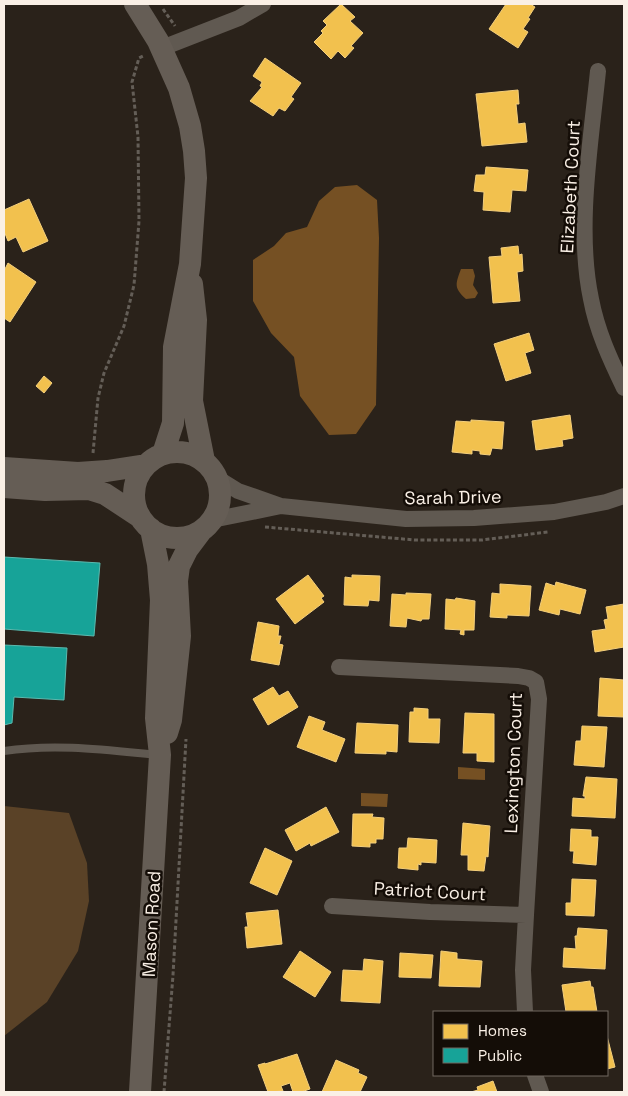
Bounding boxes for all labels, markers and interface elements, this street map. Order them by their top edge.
street label: Elizabeth Court [555,120,585,254]
street label: Sarah Drive [404,485,502,509]
street label: Lexington Court [499,692,527,834]
street label: Mason Road [137,870,165,978]
street label: Patriot Court [373,877,487,905]
legend [433,1011,608,1076]
text: Homes [478,1021,527,1040]
text: Public [478,1046,522,1065]

